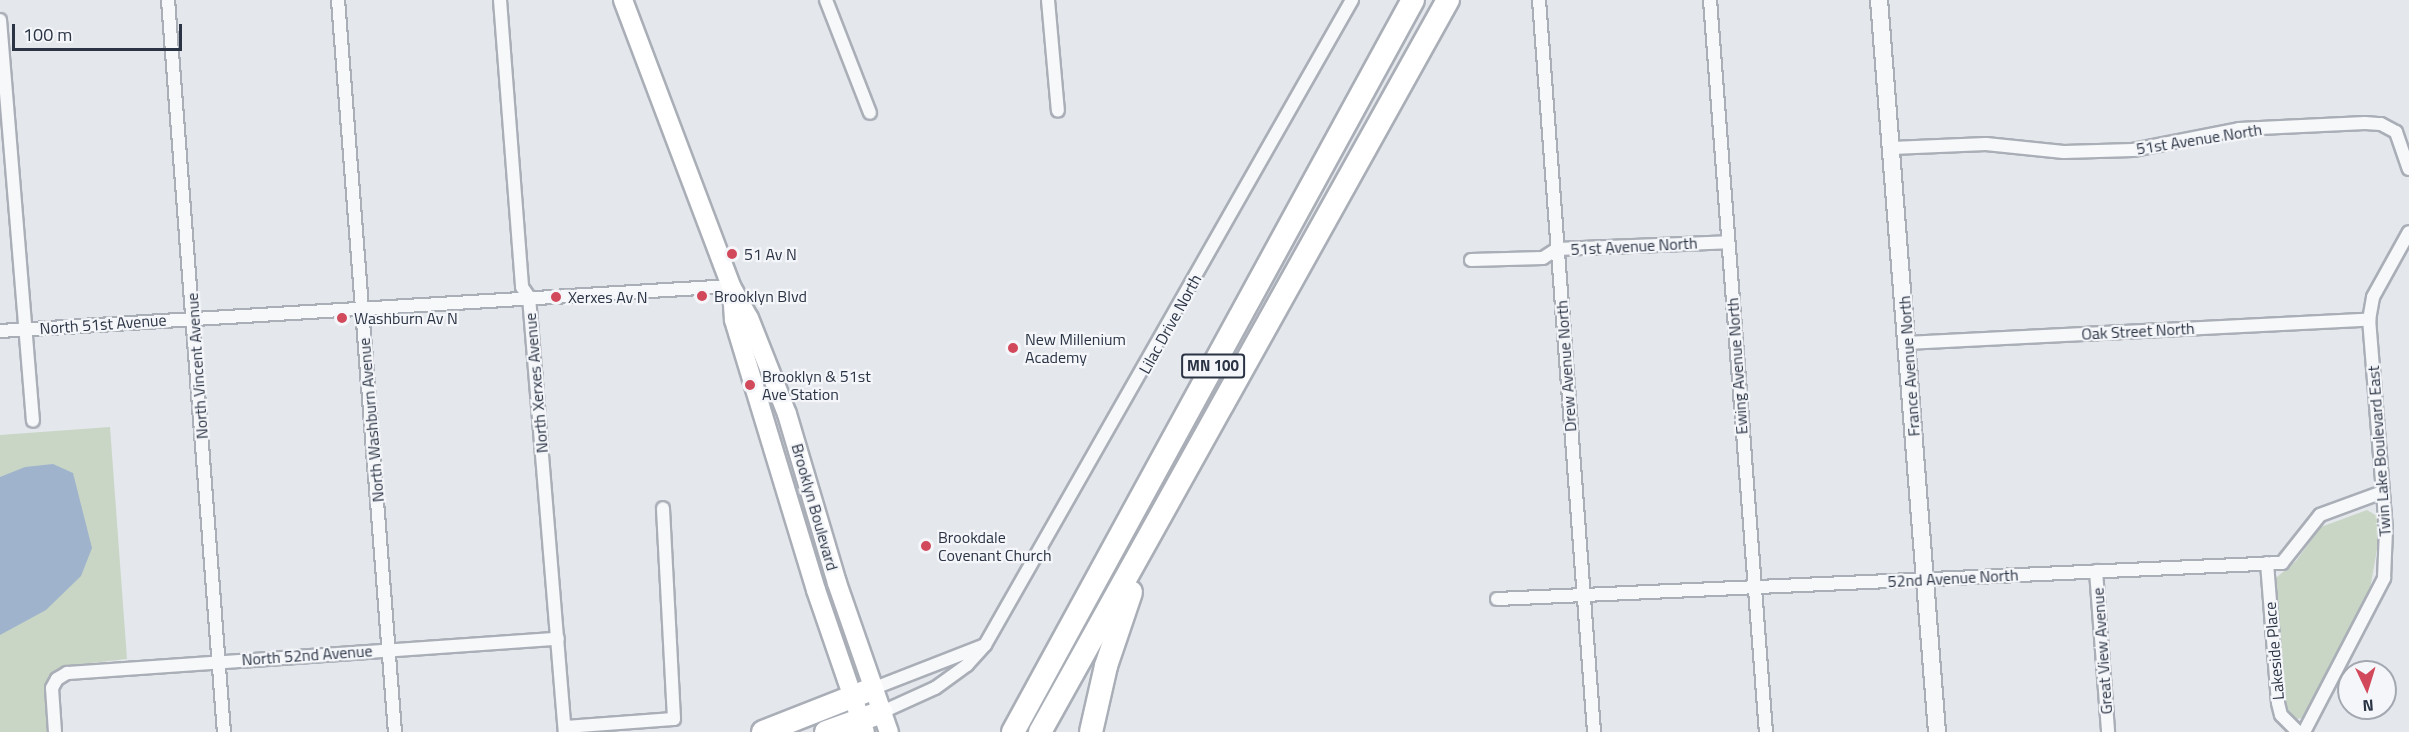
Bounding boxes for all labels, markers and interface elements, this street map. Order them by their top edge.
scale bar [15,12,184,50]
text: 100 m [23,21,72,48]
street label: 51st Avenue North [2135,120,2263,158]
street label: 51st Avenue North [1570,233,1698,259]
place label: 51 Av N [744,244,797,264]
marker: 51 Av N [725,247,739,261]
street label: Lilac Drive North [1135,271,1205,377]
place label: Brooklyn Blvd [714,286,807,306]
place label: Xerxes Av N [568,287,648,307]
marker: Brooklyn Blvd [695,289,709,303]
marker: Xerxes Av N [549,290,563,304]
street label: North Vincent Avenue [182,292,212,440]
street label: France Avenue North [1894,295,1924,437]
street label: Ewing Avenue North [1723,297,1751,435]
street label: Drew Avenue North [1552,300,1580,432]
place label: Washburn Av N [354,308,458,328]
street label: North 51st Avenue [39,310,167,338]
marker: Washburn Av N [335,311,349,325]
street label: North Xerxes Avenue [520,312,552,454]
street label: Oak Street North [2081,318,2195,344]
place label: New Millenium Academy [1025,329,1126,367]
street label: North Washburn Avenue [354,337,388,503]
marker: New Millenium Academy [1006,341,1020,355]
road number: MN 100 [1180,354,1246,378]
street label: Twin Lake Boulevard East [2363,365,2395,537]
place label: Brooklyn & 51st Ave Station [762,366,871,404]
marker: Brooklyn & 51st Ave Station [743,378,757,392]
street label: Brooklyn Boulevard [788,441,842,573]
place label: Brookdale Covenant Church [938,527,1052,565]
marker: Brookdale Covenant Church [919,539,933,553]
street label: 52nd Avenue North [1887,565,2019,591]
street label: Great View Avenue [2088,587,2116,715]
street label: Lakeside Place [2260,601,2288,701]
street label: North 52nd Avenue [241,641,373,669]
north arrow [2337,660,2397,720]
text: N [2362,694,2374,718]

